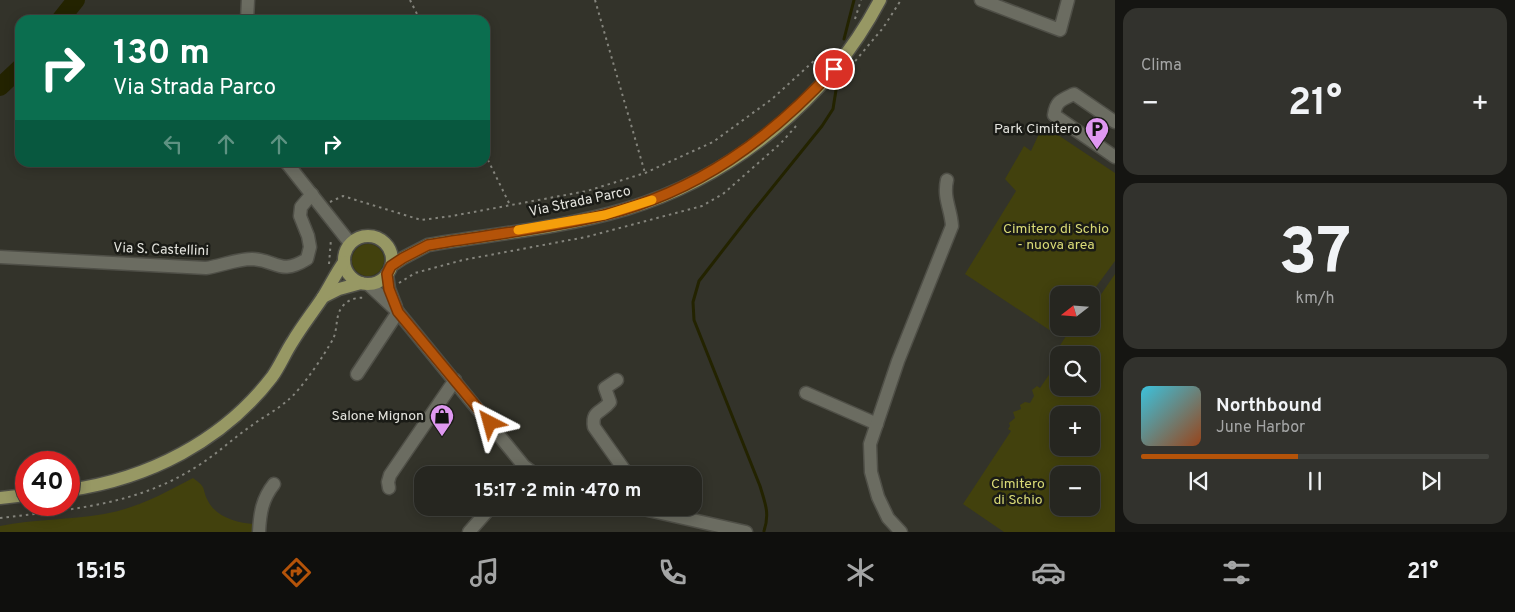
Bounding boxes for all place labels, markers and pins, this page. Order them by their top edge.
pin [813,48,855,90]
parking icon: Park Cimitero [1084,116,1110,150]
place label: Park Cimitero [994,121,1080,138]
shop icon: Salone Mignon [429,403,455,437]
place label: Salone Mignon [331,408,424,425]

